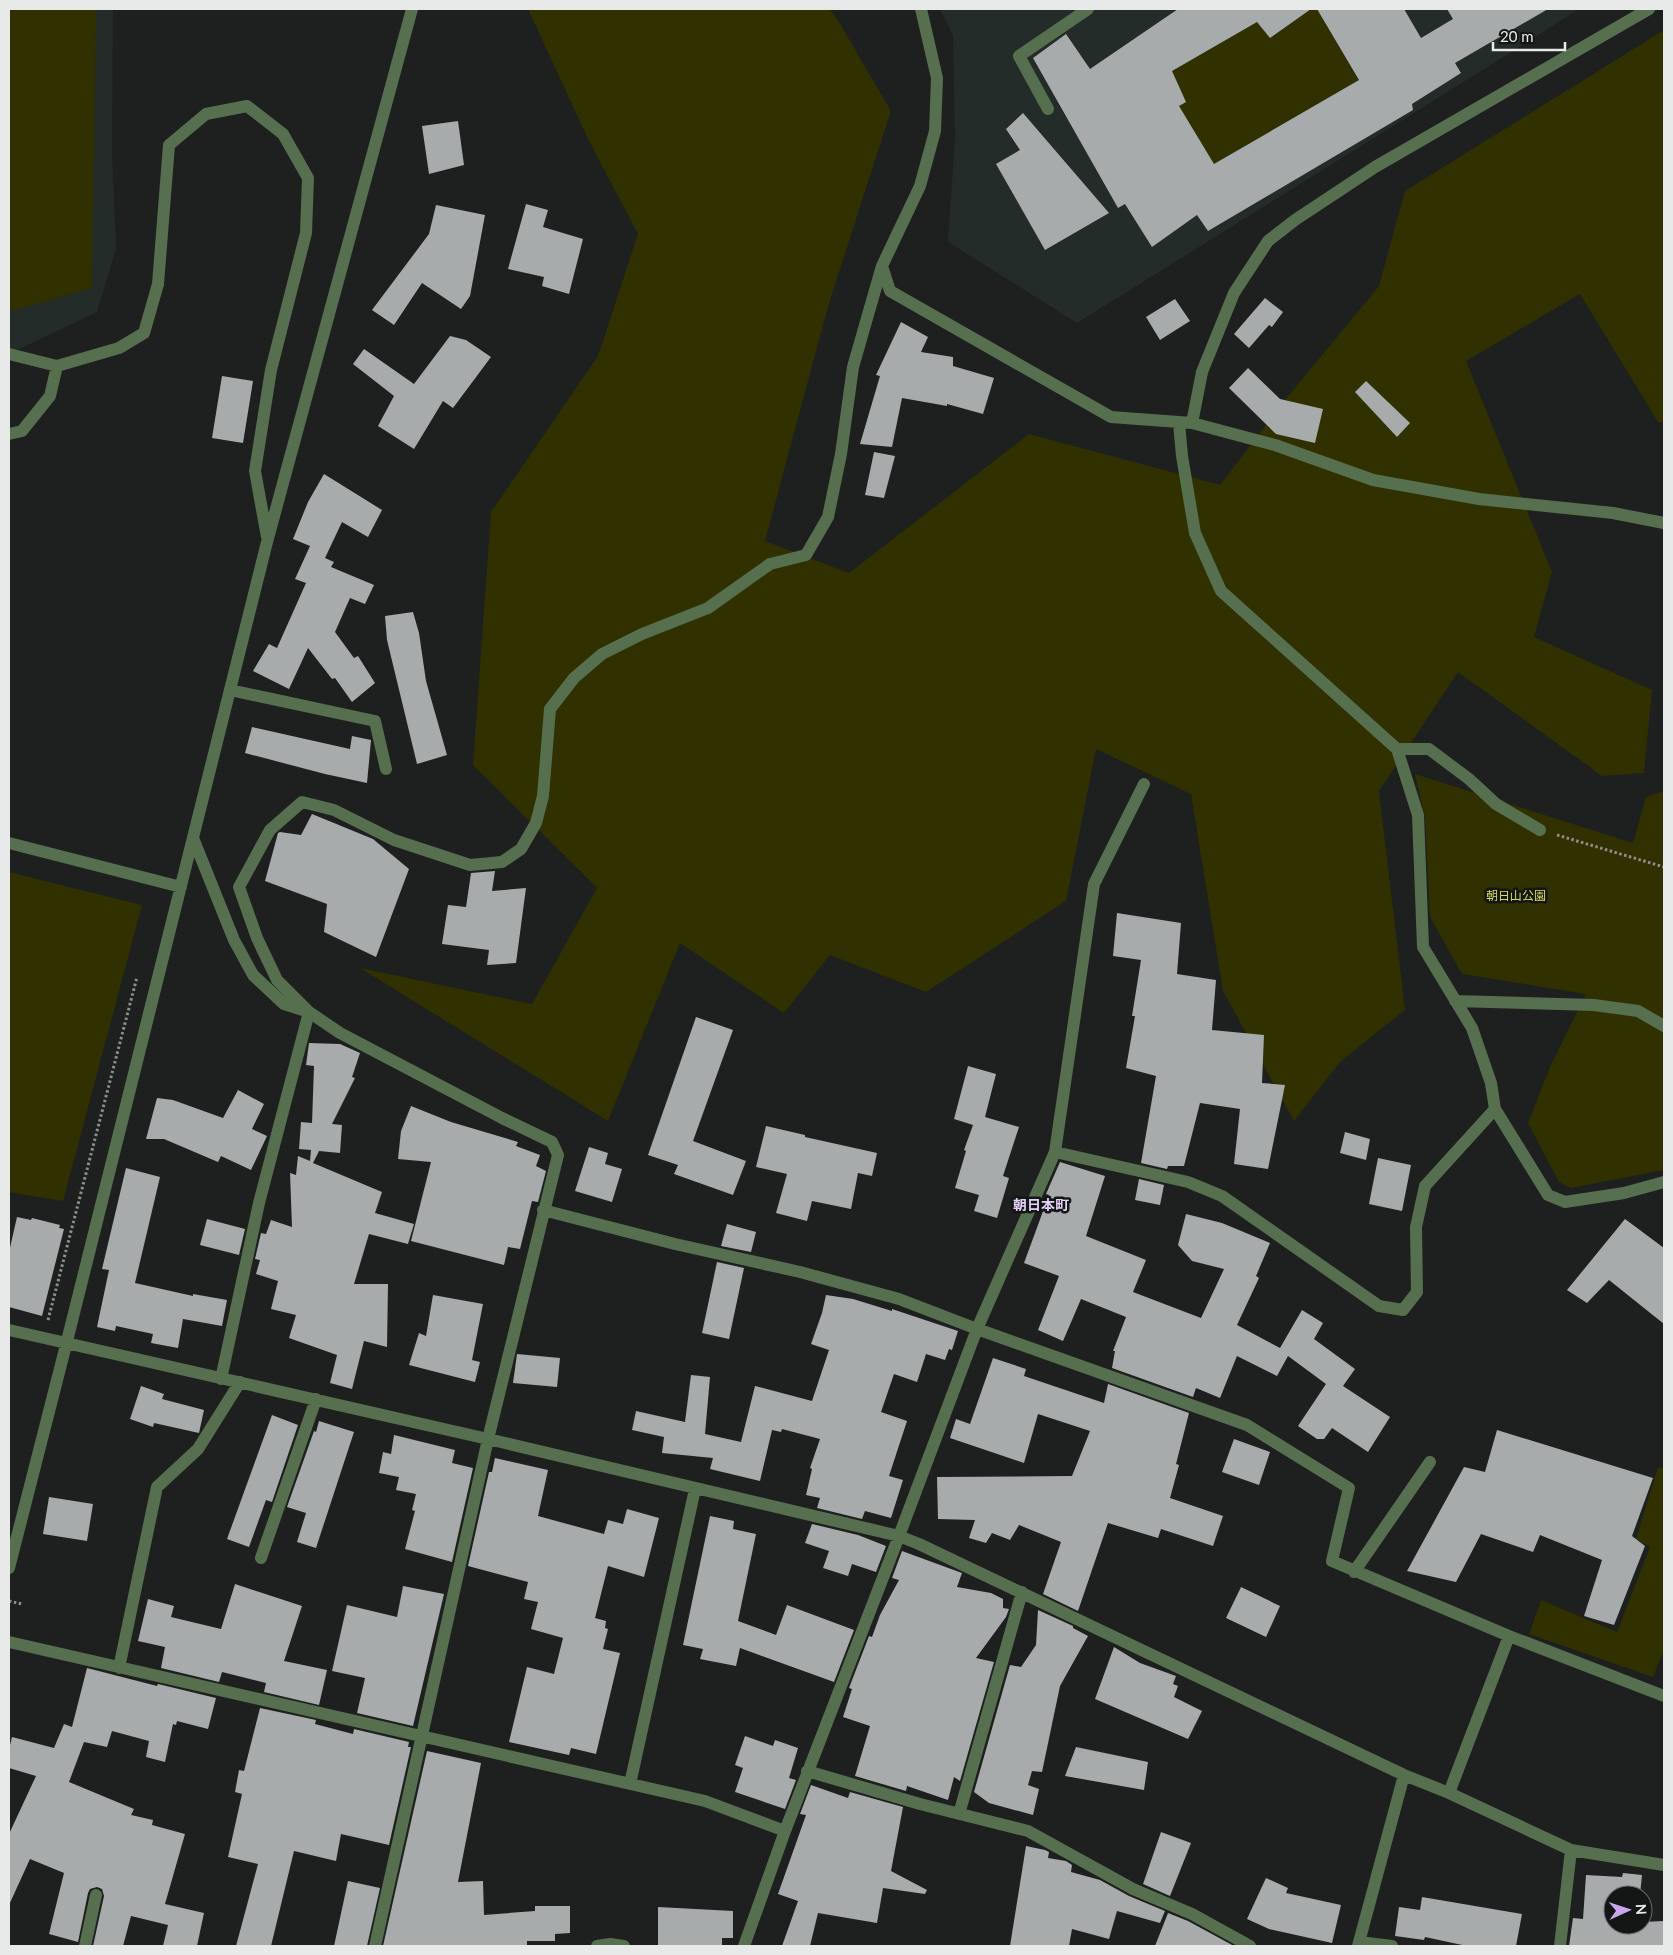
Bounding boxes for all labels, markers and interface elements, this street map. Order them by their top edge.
scale bar [1493,20,1566,52]
text: 20 m [1500,27,1534,45]
park label: 朝日山公園 [1486,888,1546,903]
district label: 朝日本町 [1013,1196,1069,1213]
north arrow [1603,1885,1653,1935]
text: N [1633,1903,1650,1915]

